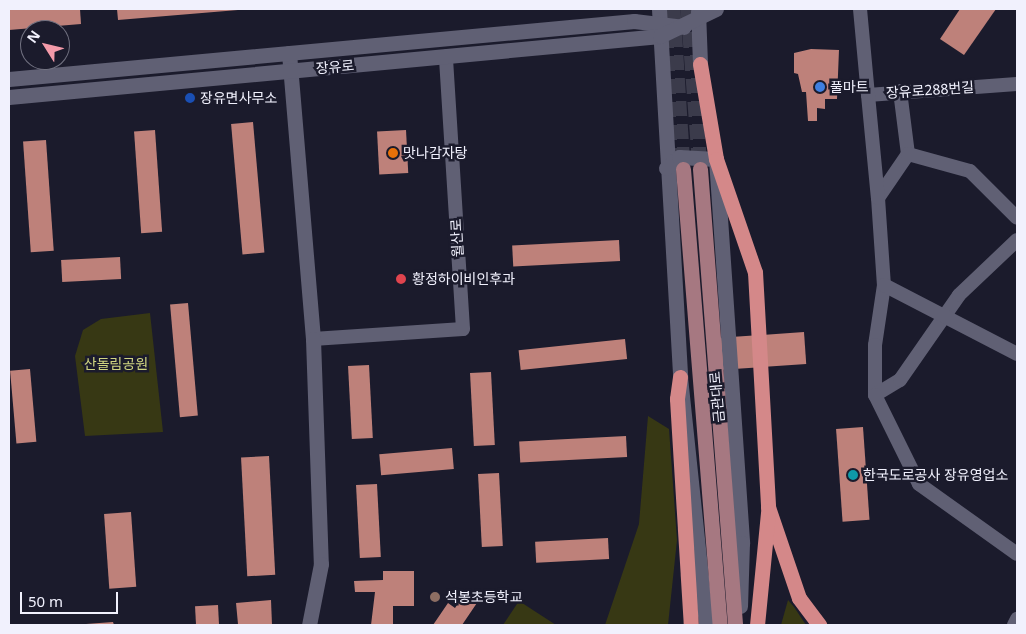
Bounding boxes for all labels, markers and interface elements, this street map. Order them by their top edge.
north arrow [20,20,70,70]
text: N [22,26,44,47]
street label: 장유로 [315,57,355,77]
place label: 풀마트 [830,79,869,95]
street label: 장유로288번길 [885,79,975,101]
marker: 풀마트 [814,81,826,93]
place label: 장유면사무소 [200,90,277,106]
marker: 장유면사무소 [184,92,196,104]
place label: 맛나감자탕 [403,145,467,161]
marker: 맛나감자탕 [387,147,399,159]
street label: 월산로 [448,218,466,258]
place label: 황정하이비인후과 [412,271,515,287]
marker: 황정하이비인후과 [394,272,408,286]
park label: 산돌림공원 [84,356,148,372]
street label: 금관대로 [706,371,728,423]
place label: 한국도로공사 장유영업소 [863,467,1008,483]
marker: 한국도로공사 장유영업소 [847,469,859,481]
scale bar [22,582,120,614]
place label: 석봉초등학교 [445,589,522,605]
text: 50 m [28,591,63,611]
marker: 석봉초등학교 [429,591,441,603]

